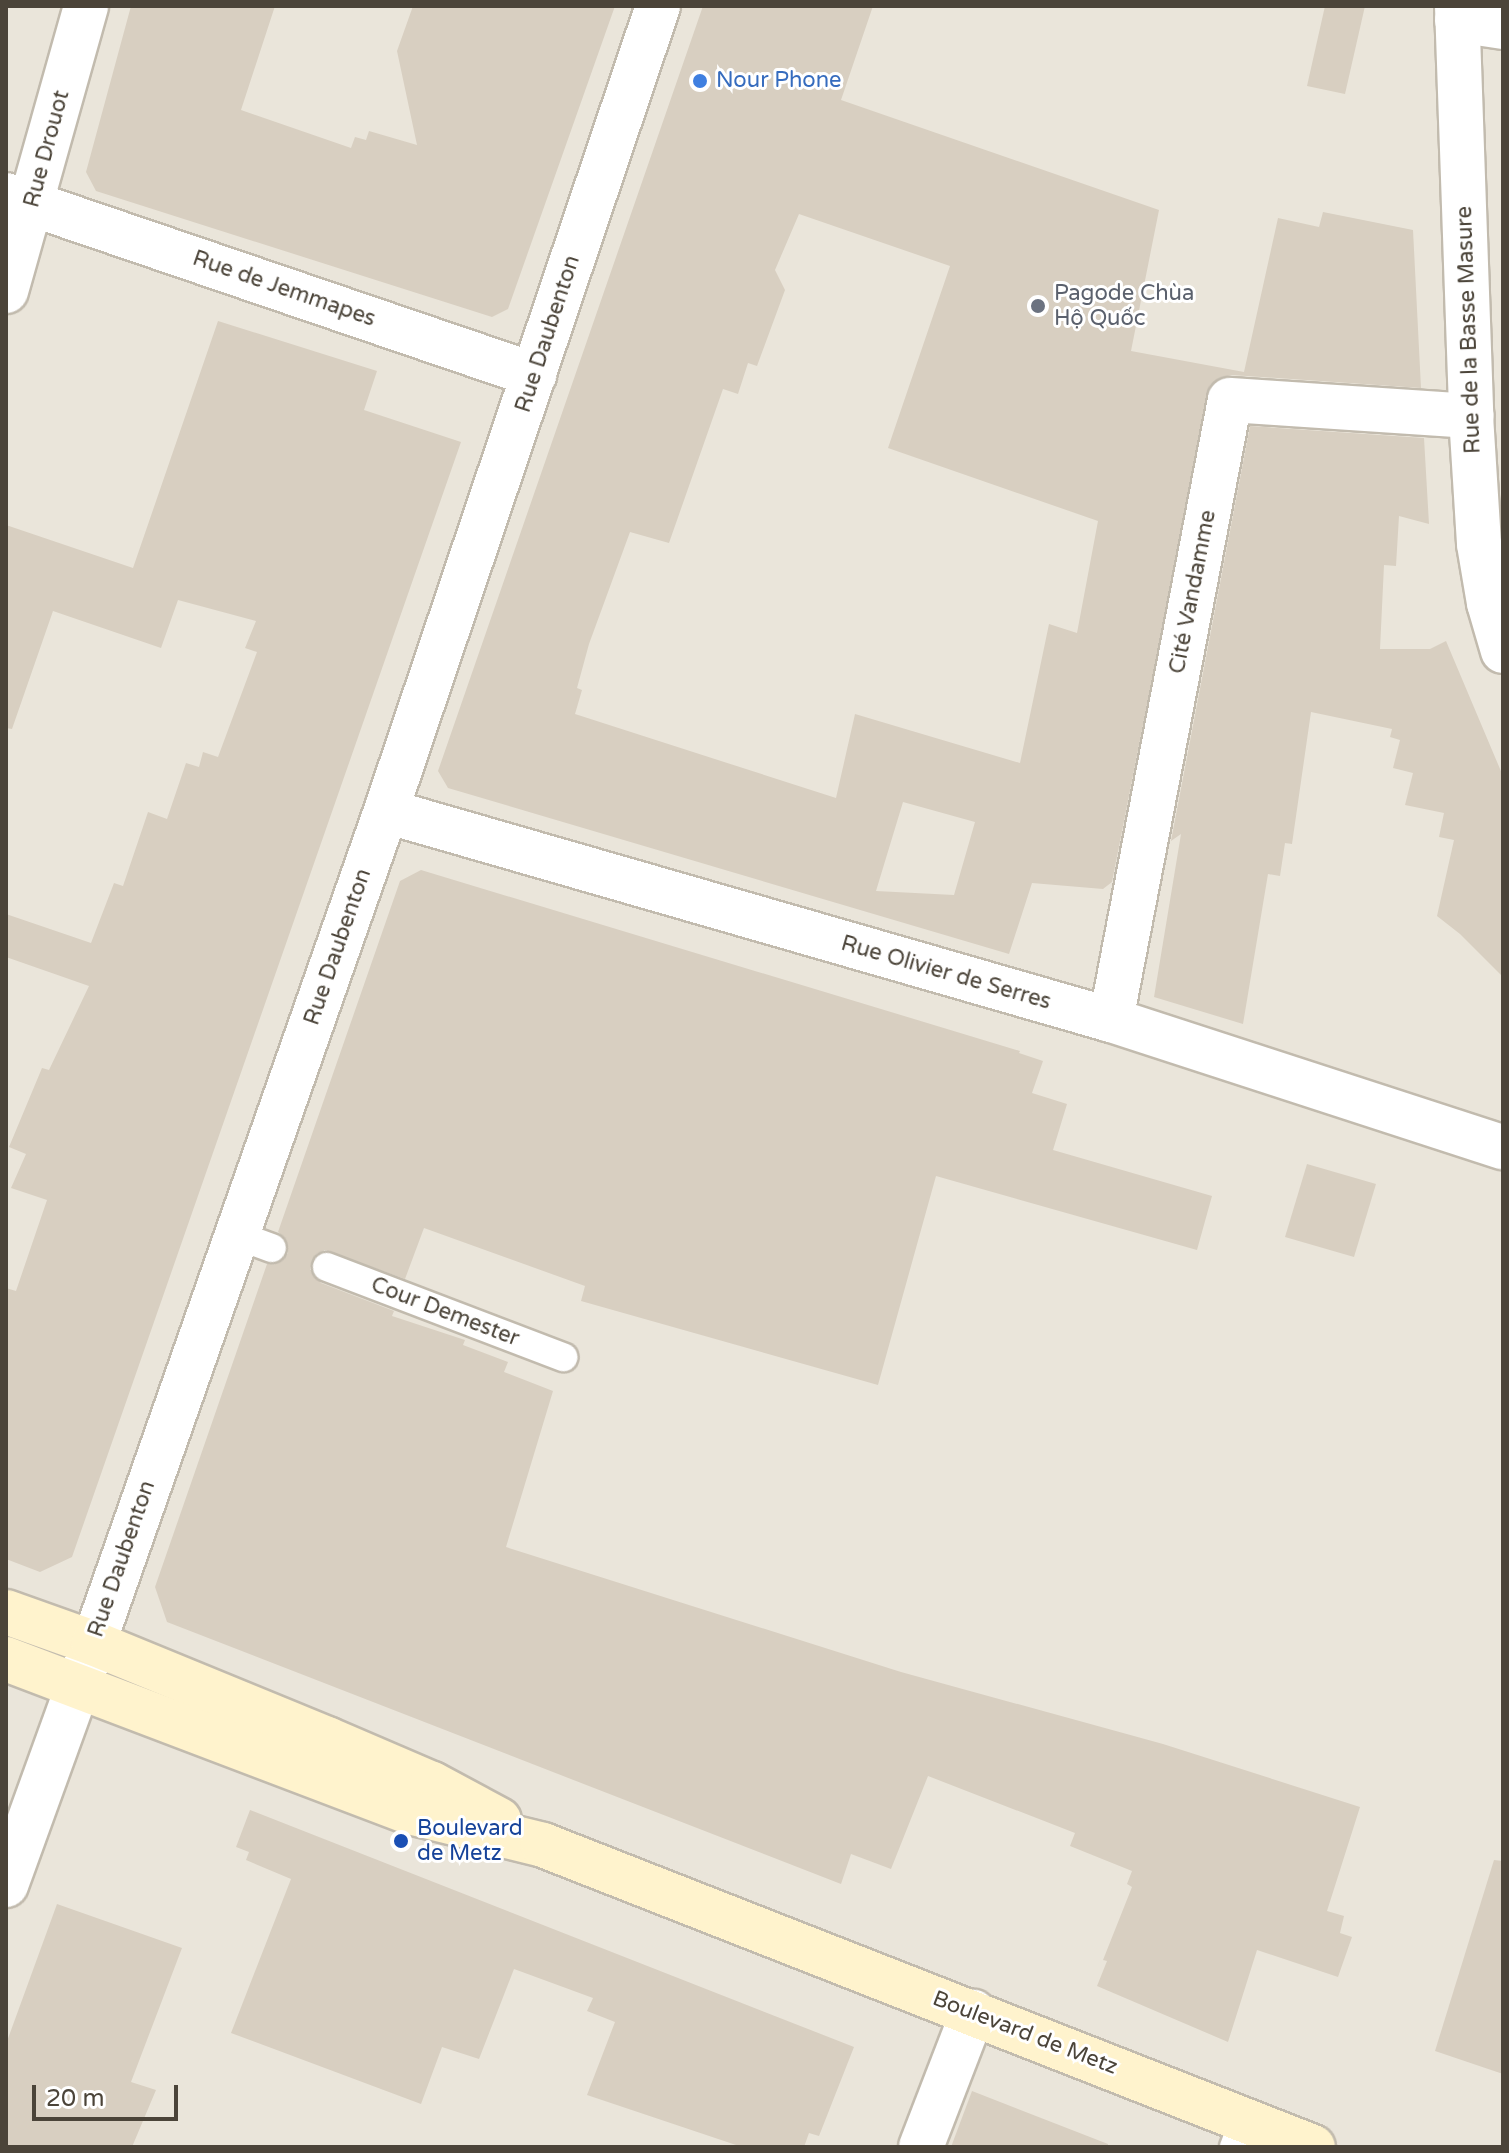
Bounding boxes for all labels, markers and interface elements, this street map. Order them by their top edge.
place label: Nour Phone [716,68,842,94]
marker: Nour Phone [691,72,709,90]
street label: Rue Drouot [19,88,75,210]
street label: Rue de la Basse Masure [1451,206,1487,454]
street label: Rue de Jemmapes [189,245,379,333]
street label: Rue Daubenton [510,252,586,416]
place label: Pagode Chùa Hộ Quốc [1054,280,1194,332]
marker: Pagode Chùa Hộ Quốc [1029,297,1047,315]
street label: Cité Vandamme [1164,508,1222,676]
street label: Rue Daubenton [299,865,377,1029]
street label: Rue Olivier de Serres [838,930,1054,1016]
street label: Cour Demester [367,1272,523,1352]
street label: Rue Daubenton [83,1477,161,1641]
place label: Boulevard de Metz [417,1815,523,1866]
marker: Boulevard de Metz [392,1832,410,1850]
street label: Boulevard de Metz [929,1986,1121,2080]
scale bar [36,2069,182,2119]
text: 20 m [46,2084,104,2113]

